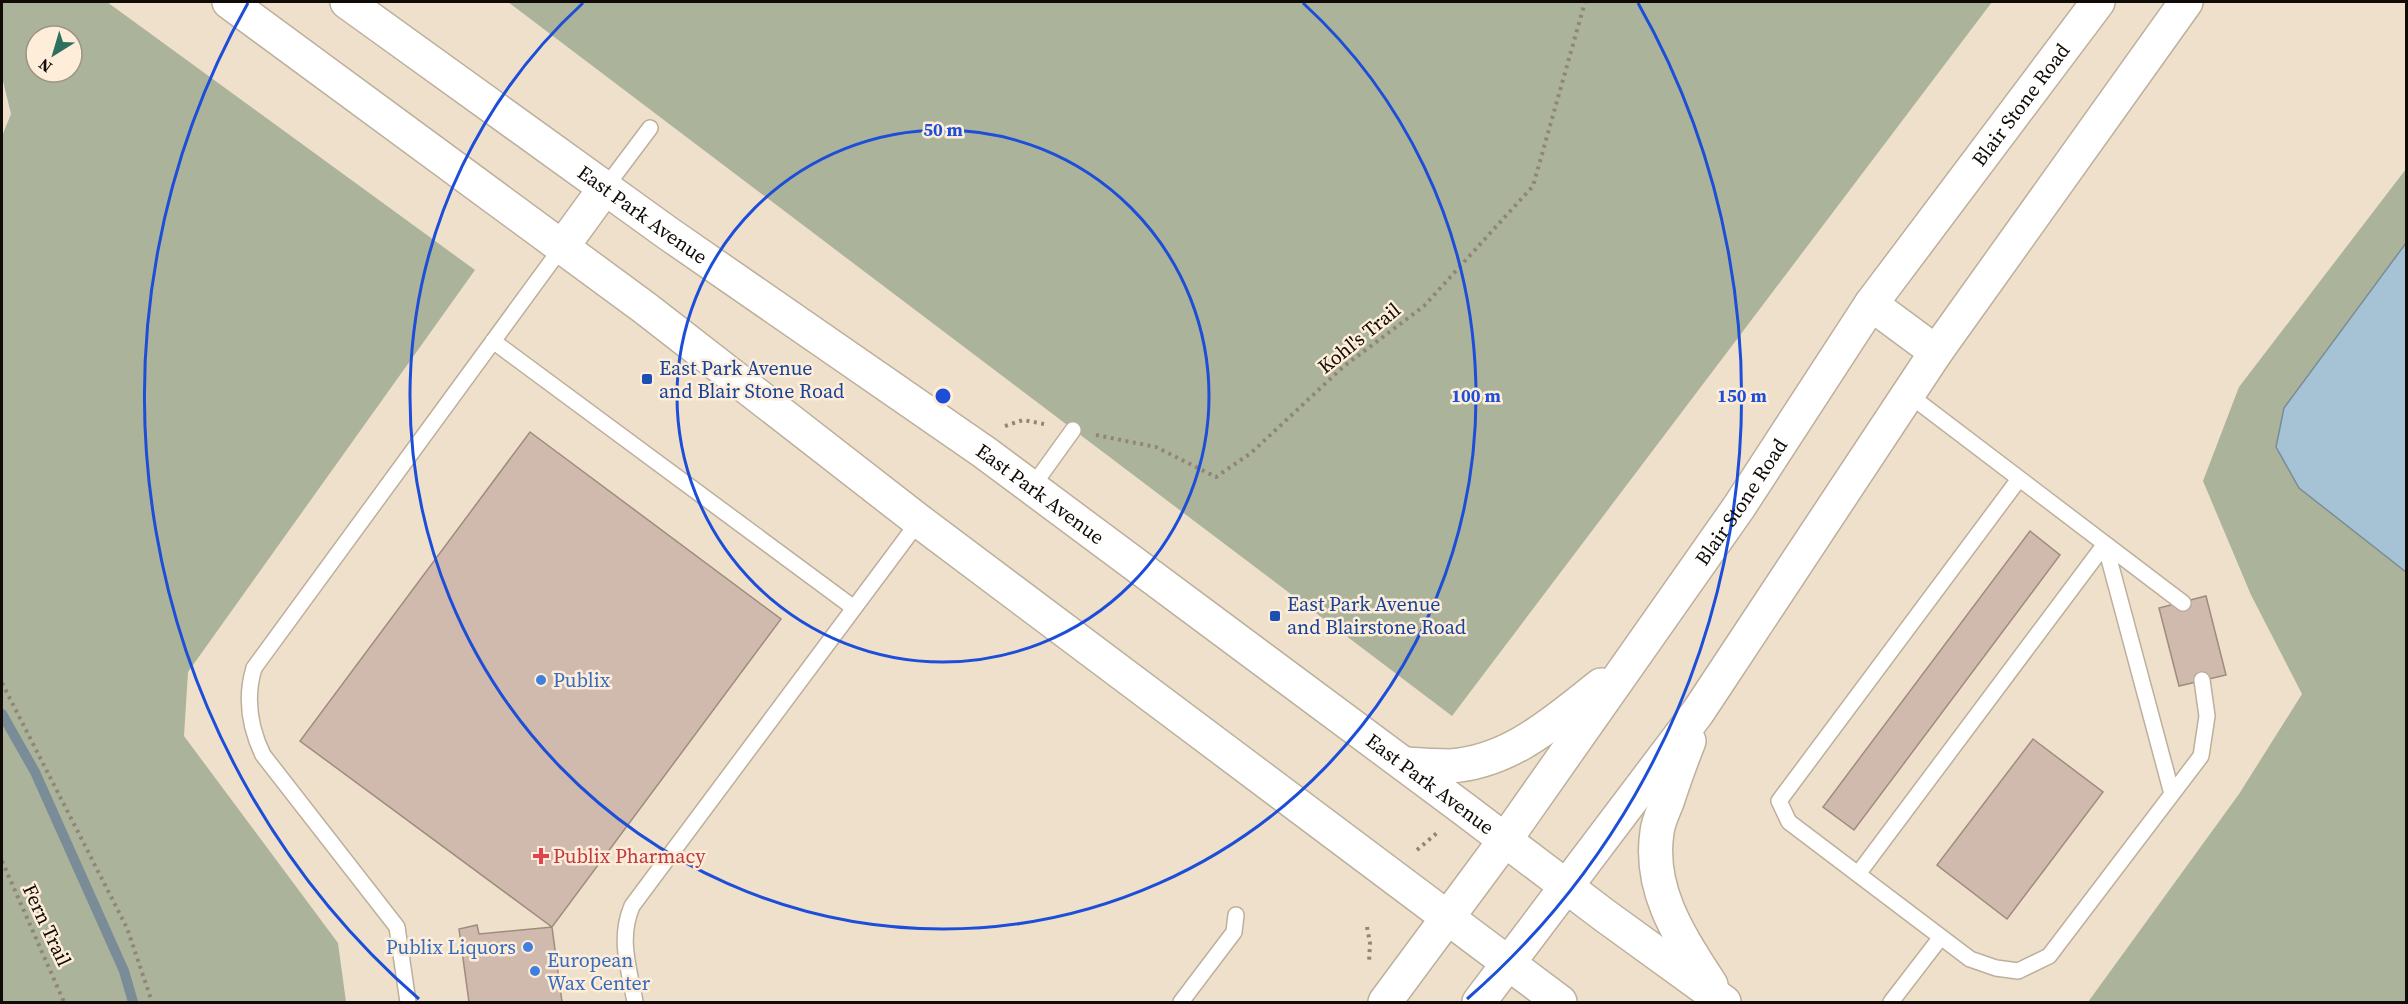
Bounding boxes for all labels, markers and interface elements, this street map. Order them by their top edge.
north arrow [24,24,84,84]
street label: Blair Stone Road [1965,37,2077,172]
text: N [33,53,56,78]
text: 50 m [923,117,963,142]
street label: East Park Avenue [572,159,713,270]
street label: Kohl's Trail [1312,296,1406,380]
place label: East Park Avenue and Blair Stone Road [659,354,845,405]
marker: East Park Avenue and Blair Stone Road [640,372,654,386]
text: 100 m [1451,383,1501,408]
text: 150 m [1717,383,1767,408]
centre of rings [933,386,953,406]
street label: Blair Stone Road [1688,433,1794,571]
street label: East Park Avenue [970,437,1110,551]
place label: East Park Avenue and Blairstone Road [1287,590,1467,641]
marker: East Park Avenue and Blairstone Road [1268,609,1282,623]
place label: Publix [553,666,611,694]
marker: Publix [534,673,548,687]
street label: East Park Avenue [1360,727,1500,841]
place label: Publix Pharmacy [553,842,706,870]
marker: Publix Pharmacy [534,849,548,863]
street label: Fern Trail [16,879,78,971]
place label: Publix Liquors [386,933,516,961]
marker: Publix Liquors [521,940,535,954]
place label: European Wax Center [547,946,651,997]
marker: European Wax Center [528,964,542,978]

